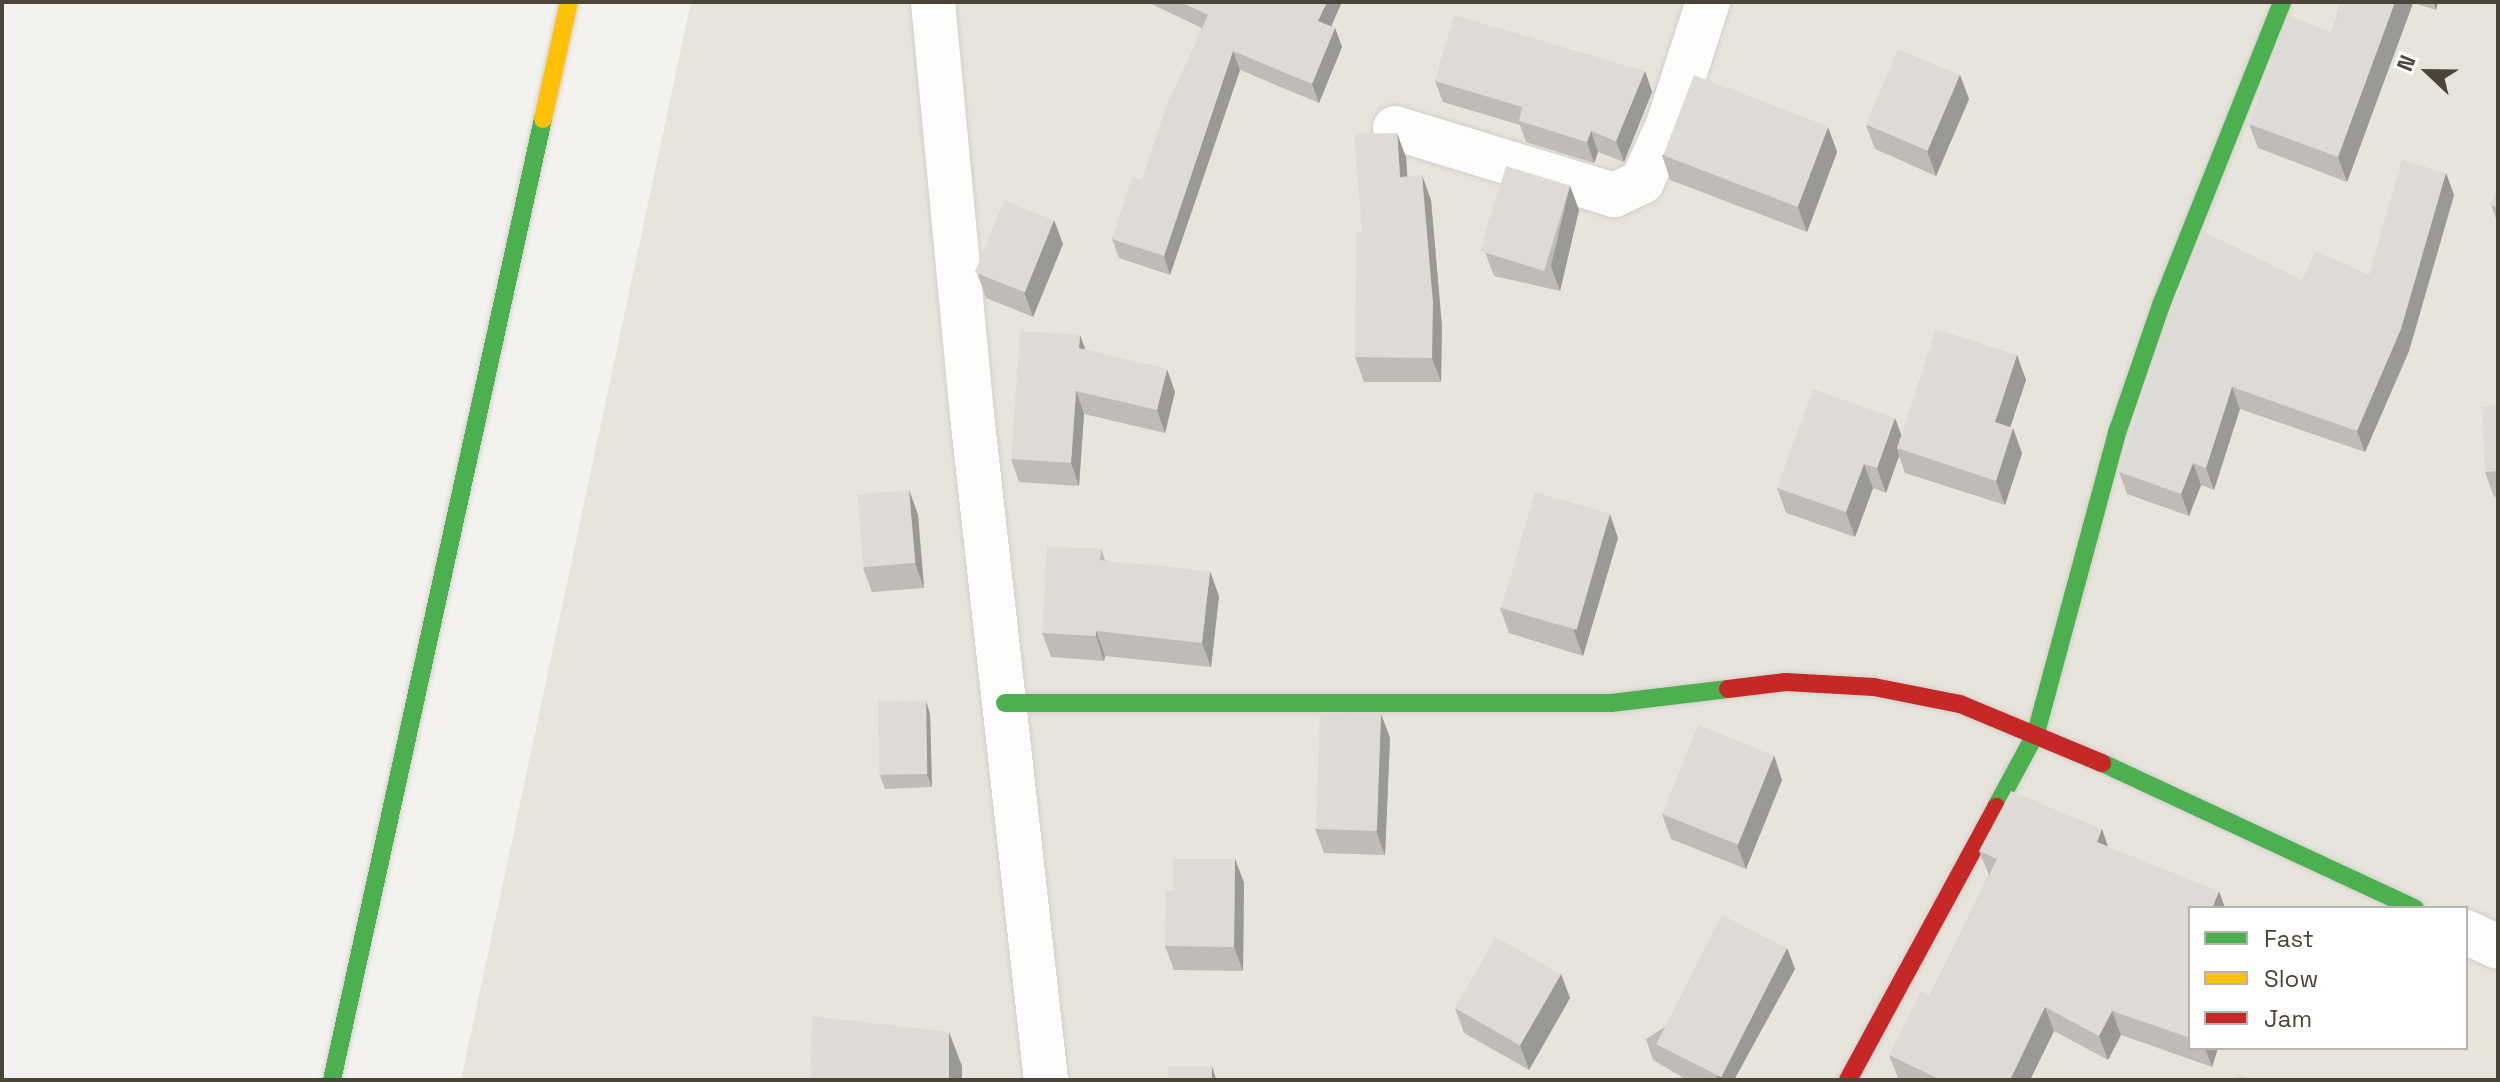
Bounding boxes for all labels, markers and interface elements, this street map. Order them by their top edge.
north arrow [2388,32,2468,112]
text: N [2390,51,2421,75]
legend [2188,906,2468,1050]
text: Fast [2264,923,2314,954]
text: Slow [2264,963,2318,994]
text: Jam [2264,1003,2312,1034]

